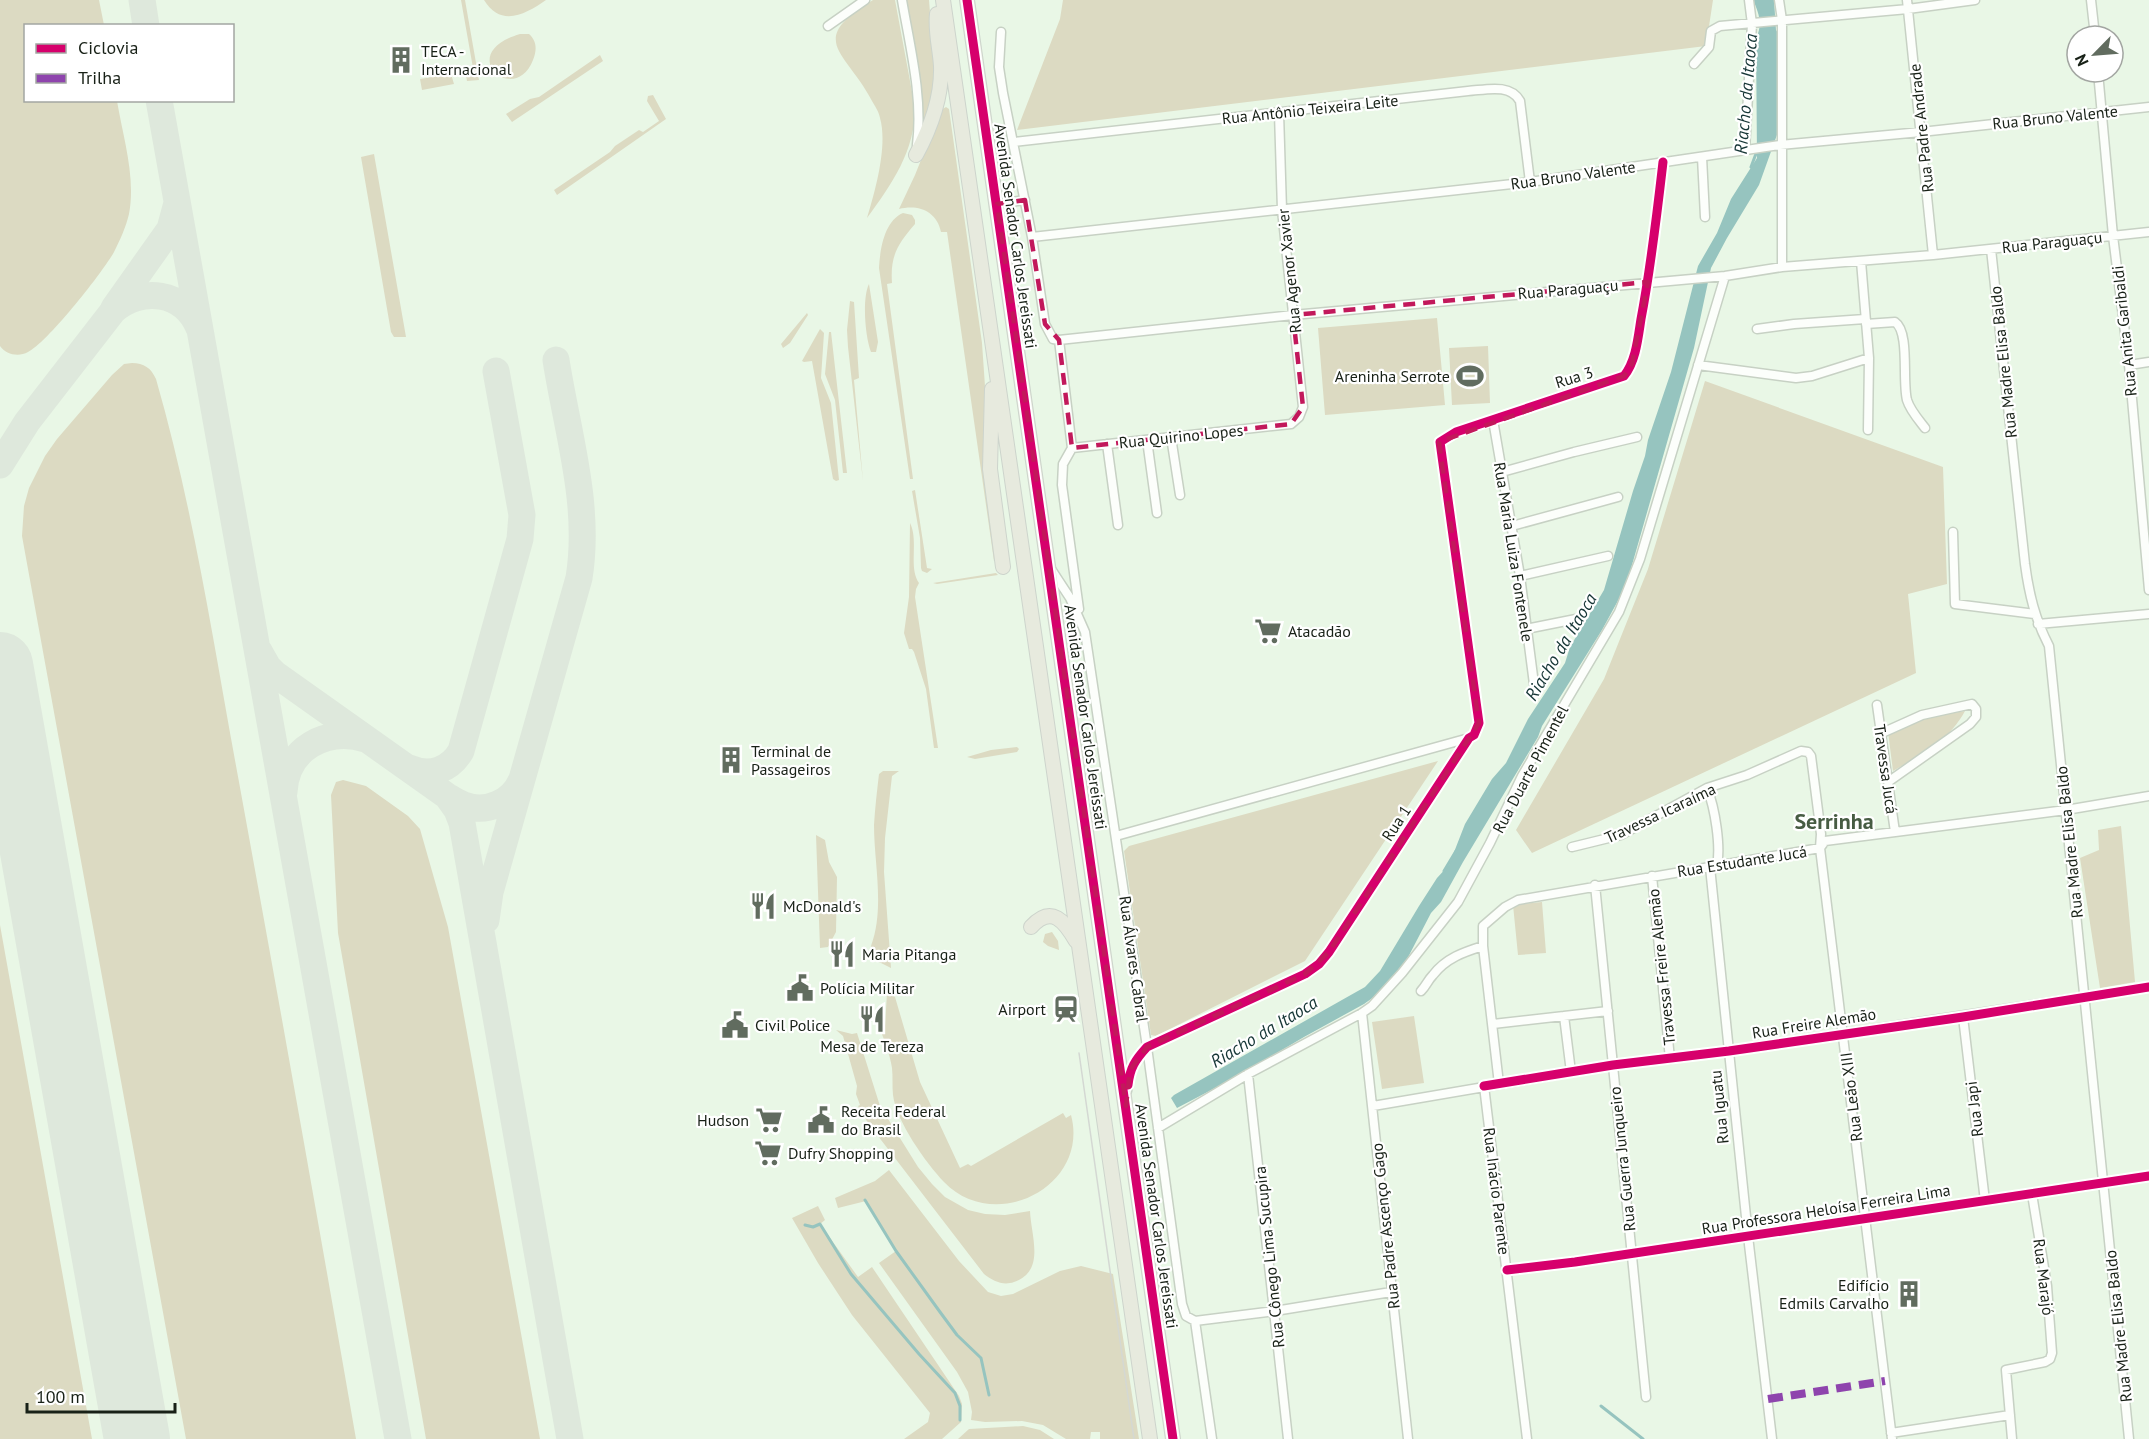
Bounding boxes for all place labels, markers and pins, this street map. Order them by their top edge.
place label: TECA - Internacional [421,41,512,79]
building icon: TECA - Internacional [386,45,416,75]
sports icon: Areninha Serrote [1455,361,1485,391]
place label: Areninha Serrote [1335,366,1450,386]
supermarket icon: Atacadão [1253,616,1283,646]
place label: Atacadão [1288,621,1351,641]
place label: Terminal de Passageiros [751,741,831,779]
building icon: Terminal de Passageiros [716,745,746,775]
restaurant icon: McDonald's [748,891,778,921]
place label: McDonald's [783,896,861,916]
restaurant icon: Maria Pitanga [827,939,857,969]
place label: Maria Pitanga [862,944,956,964]
public building icon: Polícia Militar [785,973,815,1003]
place label: Polícia Militar [820,978,915,998]
station icon: Airport [1051,994,1081,1024]
place label: Airport [998,999,1047,1019]
restaurant icon: Mesa de Tereza [857,1004,887,1034]
public building icon: Civil Police [720,1010,750,1040]
place label: Civil Police [755,1015,830,1035]
place label: Mesa de Tereza [820,1036,924,1056]
place label: Receita Federal do Brasil [841,1101,946,1139]
supermarket icon: Hudson [754,1105,784,1135]
public building icon: Receita Federal do Brasil [806,1105,836,1135]
place label: Hudson [697,1110,749,1130]
supermarket icon: Dufry Shopping [753,1138,783,1168]
place label: Dufry Shopping [788,1143,894,1163]
place label: Edifício Edmils Carvalho [1779,1275,1889,1313]
building icon: Edifício Edmils Carvalho [1894,1279,1924,1309]

